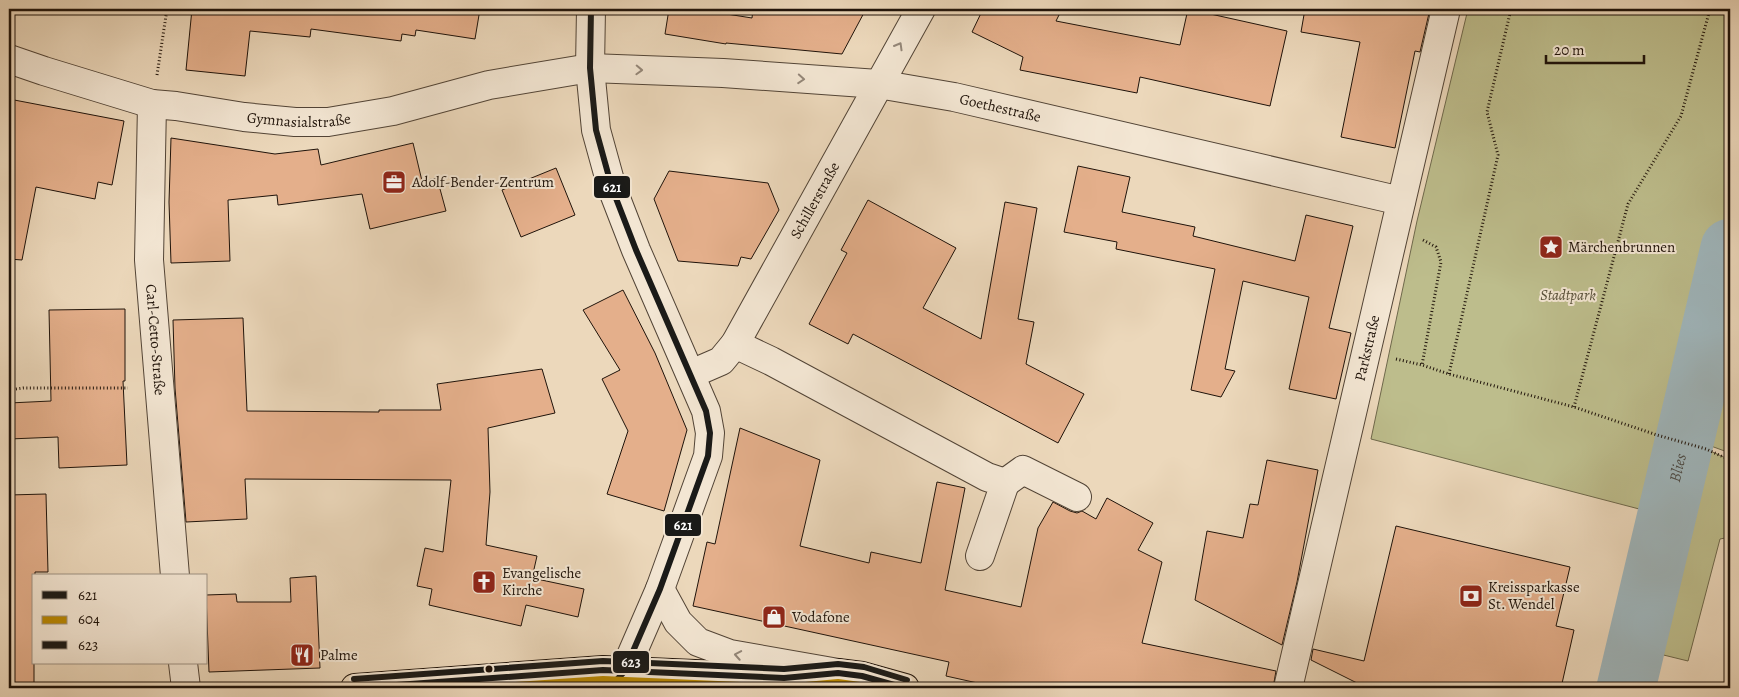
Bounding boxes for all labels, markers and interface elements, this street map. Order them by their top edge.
scale bar [1546,32,1644,64]
text: 20 m [1554,40,1585,60]
one-way arrow [893,43,903,52]
one-way arrow [635,64,643,75]
one-way arrow [797,73,805,84]
street label: Goethestraße [958,89,1043,127]
street label: Gymnasialstraße [246,107,353,132]
street label: Schillerstraße [785,158,844,243]
office icon: Adolf-Bender-Zentrum [381,169,407,195]
place label: Adolf-Bender-Zentrum [411,172,555,192]
line badge: 621 [593,175,631,199]
text: 621 [603,178,621,197]
place icon: Märchenbrunnen [1538,234,1564,260]
place label: Märchenbrunnen [1568,237,1675,257]
street label: Carl-Cetto-Straße [141,283,170,396]
park label: Stadtpark [1540,285,1596,305]
street label: Parkstraße [1350,313,1385,383]
water label: Blies [1664,451,1692,484]
line badge: 621 [664,513,702,537]
text: 621 [674,516,692,535]
place label: Evangelische Kirche [502,563,582,600]
church icon: Evangelische Kirche [471,569,497,595]
legend [32,574,208,664]
place label: Kreissparkasse St. Wendel [1488,577,1580,614]
bank icon: Kreissparkasse St. Wendel [1458,583,1484,609]
text: 621 [78,585,97,605]
shop icon: Vodafone [761,604,787,630]
place label: Vodafone [791,607,850,627]
text: 604 [78,609,100,629]
text: 623 [78,635,98,655]
restaurant icon: Palme [289,642,315,668]
place label: Palme [320,645,358,665]
line badge: 623 [612,650,650,674]
one-way arrow [734,650,743,661]
text: 623 [621,653,641,672]
unlabelled marker [484,664,494,674]

